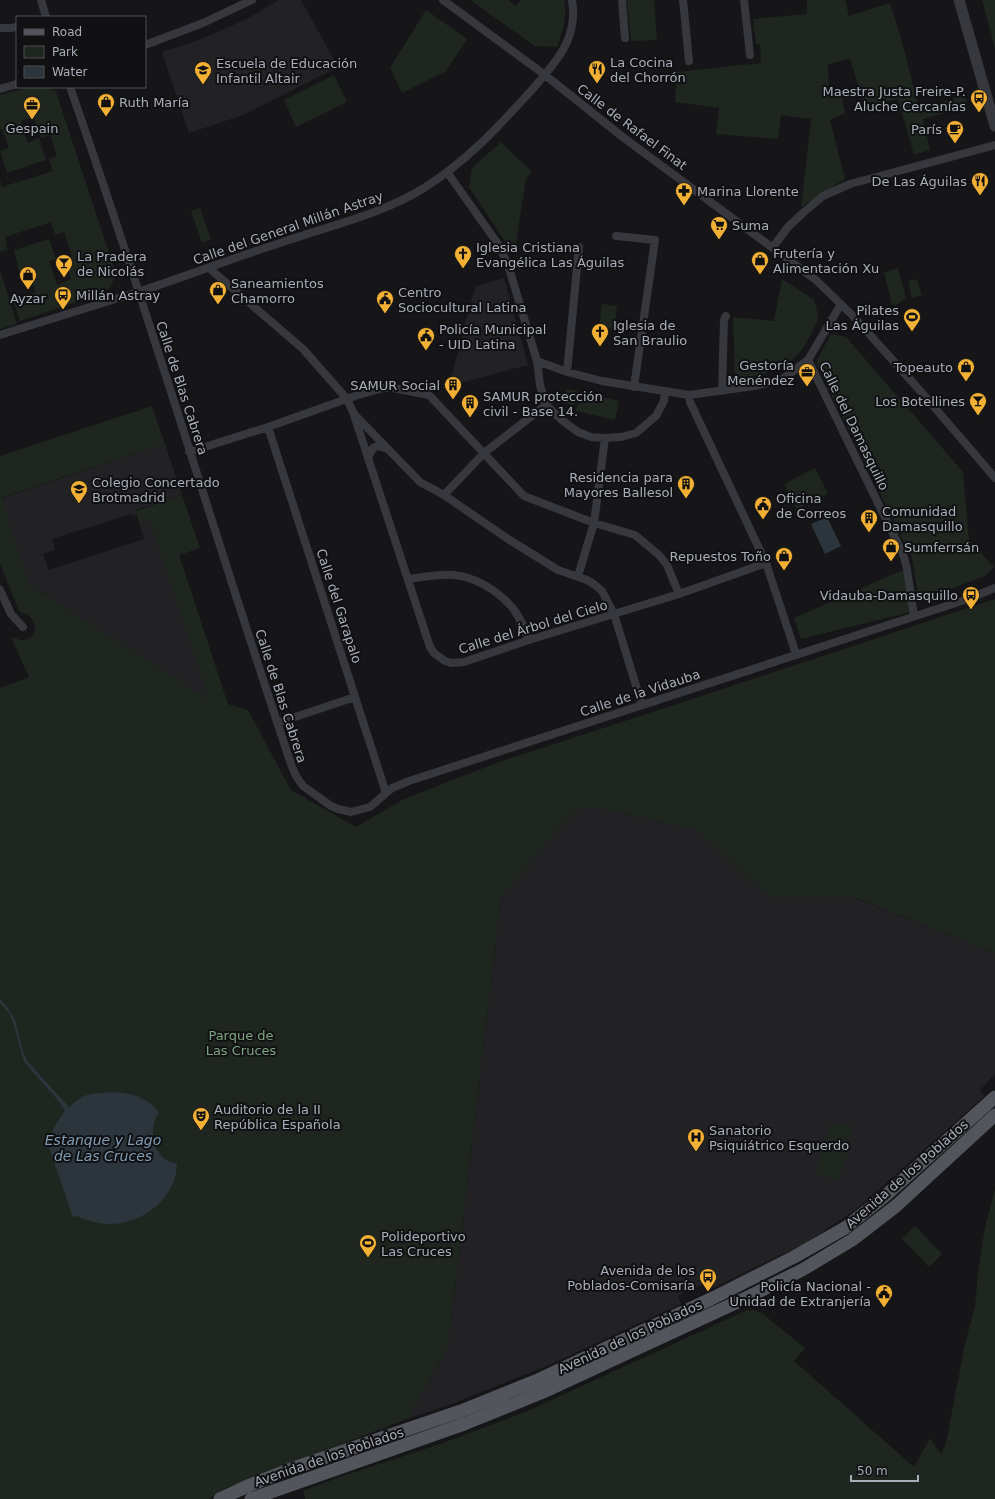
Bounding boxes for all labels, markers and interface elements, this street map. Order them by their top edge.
legend [16,16,146,88]
text: Road [52,25,82,39]
text: Park [52,45,78,59]
place label: La Cocina del Chorrón [610,55,686,85]
place label: Escuela de Educación Infantil Altair [216,56,357,86]
restaurant icon: La Cocina del Chorrón [587,59,607,84]
school or university icon: Escuela de Educación Infantil Altair [193,60,213,85]
text: Water [52,65,88,79]
street label: Calle de Rafael Finat [574,81,690,173]
place label: Maestra Justa Freire-P. Aluche Cercanías [823,84,966,114]
bus stop icon: Maestra Justa Freire-P. Aluche Cercanías [969,88,989,113]
shop icon: Ruth María [96,92,116,117]
office icon: Gespain [22,95,42,120]
place label: Ruth María [119,95,189,110]
cafe icon: París [945,119,965,144]
place label: Gespain [6,121,58,136]
place label: París [911,122,942,137]
restaurant icon: De Las Águilas [970,171,990,196]
place label: De Las Águilas [871,174,967,189]
pharmacy icon: Marina Llorente [674,181,694,206]
place label: Marina Llorente [697,184,799,199]
street label: Calle del General Millán Astray [191,188,385,268]
supermarket icon: Suma [709,215,729,240]
place label: Suma [732,218,769,233]
place label: Iglesia Cristiana Evangélica Las Águilas [476,240,625,270]
church icon: Iglesia Cristiana Evangélica Las Águilas [453,244,473,269]
place label: Frutería y Alimentación Xu [773,246,879,276]
place label: La Pradera de Nicolás [77,249,147,279]
shop icon: Frutería y Alimentación Xu [750,250,770,275]
bar icon: La Pradera de Nicolás [54,253,74,278]
shop icon: Ayzar [18,265,38,290]
place label: Saneamientos Chamorro [231,276,324,306]
shop icon: Saneamientos Chamorro [208,280,228,305]
bus stop icon: Millán Astray [53,285,73,310]
place label: Centro Sociocultural Latina [398,285,526,315]
place label: Millán Astray [76,288,160,303]
public building icon: Centro Sociocultural Latina [375,289,395,314]
place label: Ayzar [10,291,47,306]
place label: Pilates Las Águilas [826,303,899,333]
sports icon: Pilates Las Águilas [902,307,922,332]
place label: Iglesia de San Braulio [613,318,687,348]
street label: Calle de Blas Cabrera [153,319,211,457]
place label: Policía Municipal - UID Latina [439,322,546,352]
church icon: Iglesia de San Braulio [590,322,610,347]
public building icon: Policía Municipal - UID Latina [416,326,436,351]
shop icon: Topeauto [956,357,976,382]
place label: Gestoría Menéndez [727,358,794,388]
street label: Calle del Damasquillo [816,359,892,493]
place label: Topeauto [893,360,953,375]
office icon: Gestoría Menéndez [797,362,817,387]
building icon: SAMUR Social [443,375,463,400]
place label: SAMUR Social [350,378,440,393]
place label: SAMUR protección civil - Base 14. [483,389,603,419]
bar icon: Los Botellines [968,391,988,416]
building icon: SAMUR protección civil - Base 14. [460,393,480,418]
place label: Los Botellines [875,394,965,409]
place label: Residencia para Mayores Ballesol [564,470,673,500]
building icon: Residencia para Mayores Ballesol [676,474,696,499]
place label: Colegio Concertado Brotmadrid [92,475,220,505]
school or university icon: Colegio Concertado Brotmadrid [69,479,89,504]
place label: Oficina de Correos [776,491,847,521]
public building icon: Oficina de Correos [753,495,773,520]
place label: Comunidad Damasquillo [882,504,963,534]
building icon: Comunidad Damasquillo [859,508,879,533]
shop icon: Sumferrsán [881,537,901,562]
place label: Sumferrsán [904,540,979,555]
shop icon: Repuestos Toño [774,546,794,571]
street label: Calle del Garapalo [313,547,365,665]
place label: Repuestos Toño [669,549,771,564]
bus stop icon: Vidauba-Damasquillo [961,585,981,610]
place label: Vidauba-Damasquillo [820,588,958,603]
street label: Calle del Árbol del Cielo [457,597,609,657]
street label: Calle de Blas Cabrera [252,627,310,765]
street label: Calle de la Vidauba [578,666,702,720]
park label: Parque de Las Cruces [206,1028,277,1058]
place label: Auditorio de la II República Española [214,1102,341,1132]
theatre icon: Auditorio de la II República Española [191,1106,211,1131]
street label: Avenida de los Poblados [843,1117,971,1231]
place label: Sanatorio Psiquiátrico Esquerdo [709,1123,849,1153]
hospital icon: Sanatorio Psiquiátrico Esquerdo [686,1127,706,1152]
water label: Estanque y Lago de Las Cruces [45,1132,161,1164]
place label: Polideportivo Las Cruces [381,1229,466,1259]
sports icon: Polideportivo Las Cruces [358,1233,378,1258]
place label: Avenida de los Poblados-Comisaría [567,1263,695,1293]
bus stop icon: Avenida de los Poblados-Comisaría [698,1267,718,1292]
place label: Policía Nacional - Unidad de Extranjería [730,1279,871,1309]
public building icon: Policía Nacional - Unidad de Extranjería [874,1283,894,1308]
street label: Avenida de los Poblados [556,1297,705,1377]
street label: Avenida de los Poblados [252,1424,406,1490]
scale bar [851,1457,918,1483]
text: 50 m [857,1464,888,1478]

